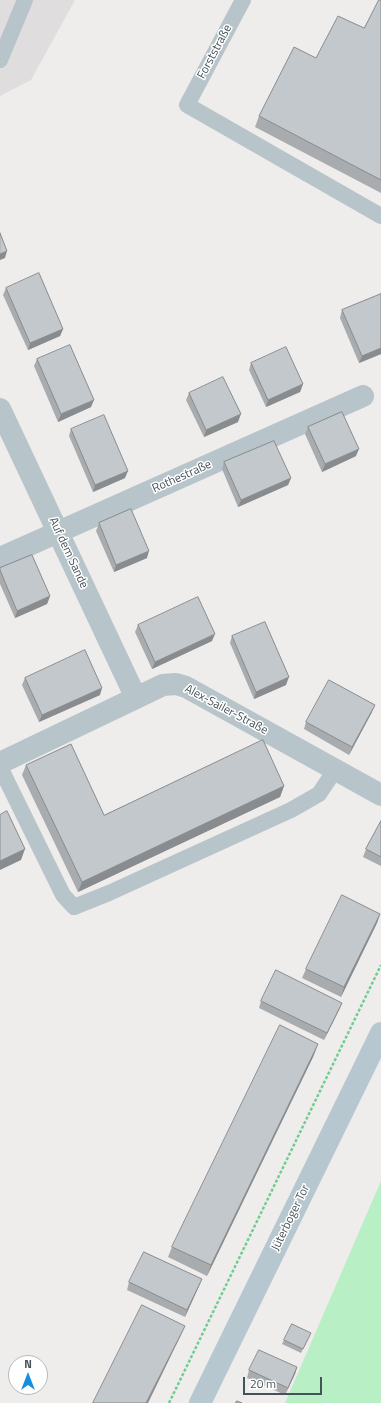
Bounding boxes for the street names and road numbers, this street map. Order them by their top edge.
street label: Forststraße [195,22,235,82]
street label: Rothestraße [150,458,214,496]
street label: Auf dem Sande [45,515,91,591]
street label: Alex-Sailer-Straße [182,682,270,738]
street label: Jüterboger Tor [269,1183,313,1253]

